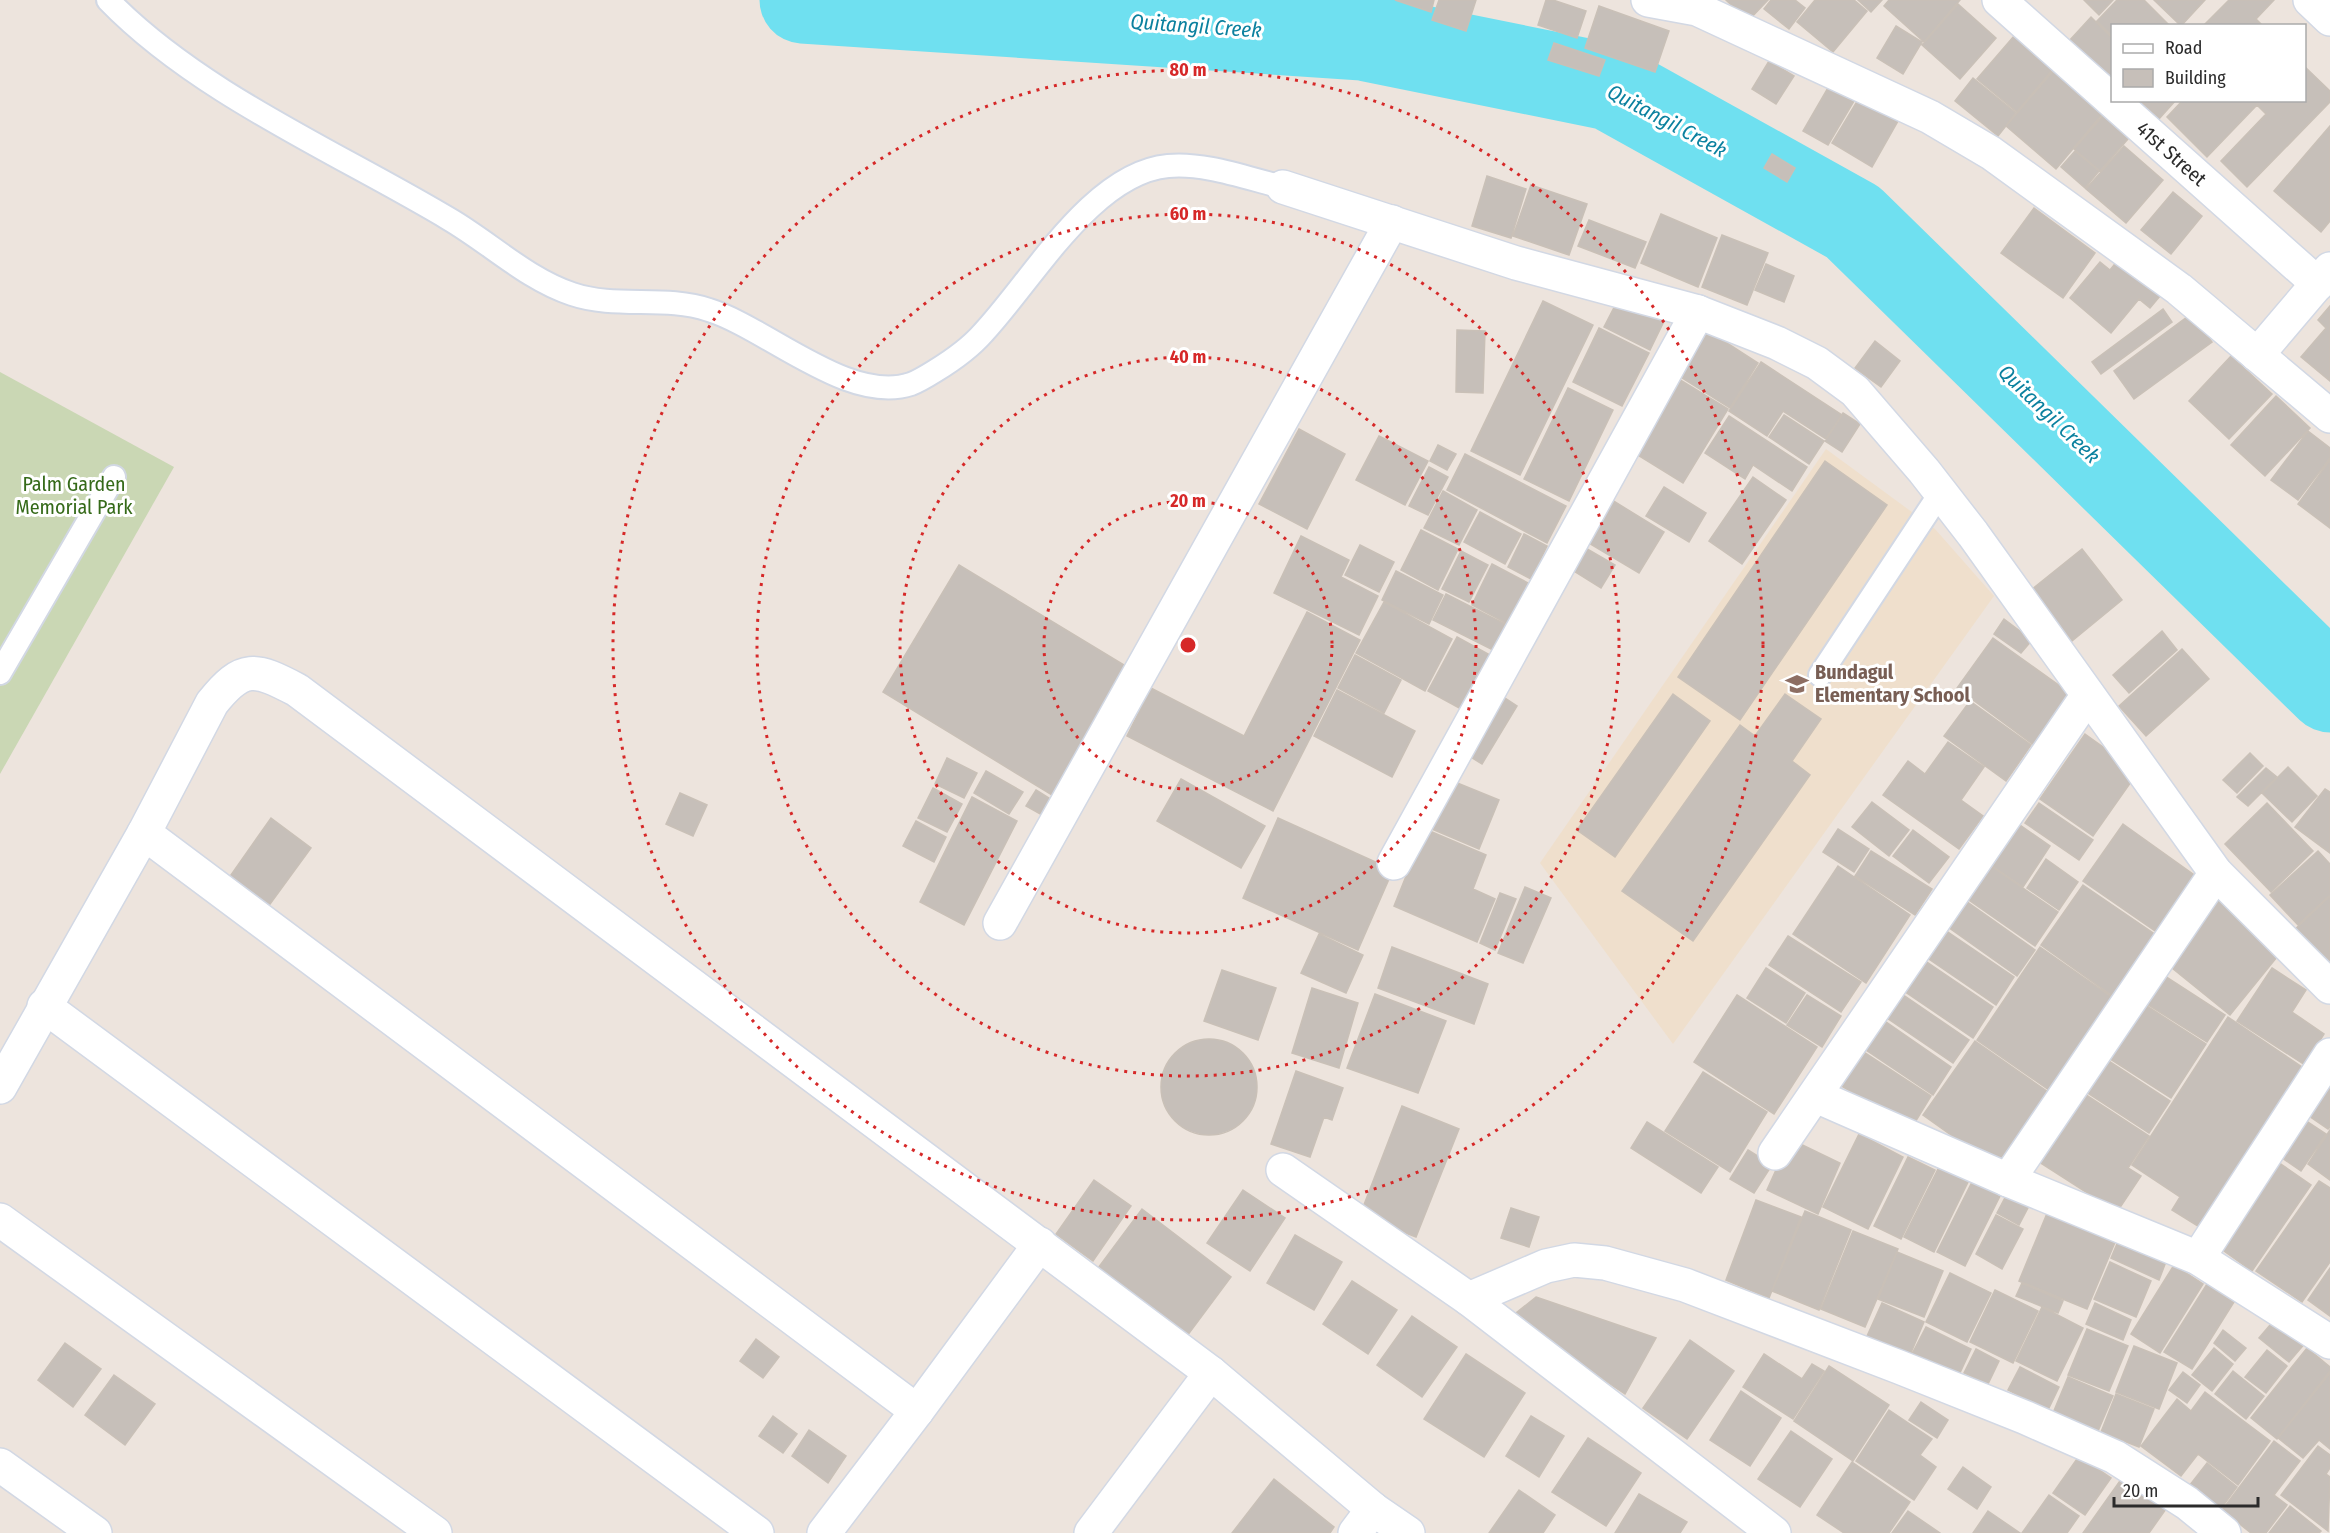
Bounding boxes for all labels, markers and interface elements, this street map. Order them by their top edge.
water label: Quitangil Creek [1130,8,1262,44]
legend [2111,24,2306,102]
text: Road [2165,37,2202,59]
text: 80 m [1170,59,1206,81]
text: Building [2165,67,2226,89]
water label: Quitangil Creek [1603,79,1731,163]
street label: 41st Street [2132,116,2212,191]
text: 60 m [1170,203,1206,225]
text: 40 m [1170,346,1206,368]
water label: Quitangil Creek [1993,359,2105,469]
park label: Palm Garden Memorial Park [15,472,133,519]
text: 20 m [1169,490,1206,512]
centre of rings [1178,635,1198,655]
place label: Bundagul Elementary School [1815,660,1970,707]
school or university icon: Bundagul Elementary School [1784,671,1810,697]
scale bar [2114,1470,2258,1508]
text: 20 m [2123,1480,2158,1502]

